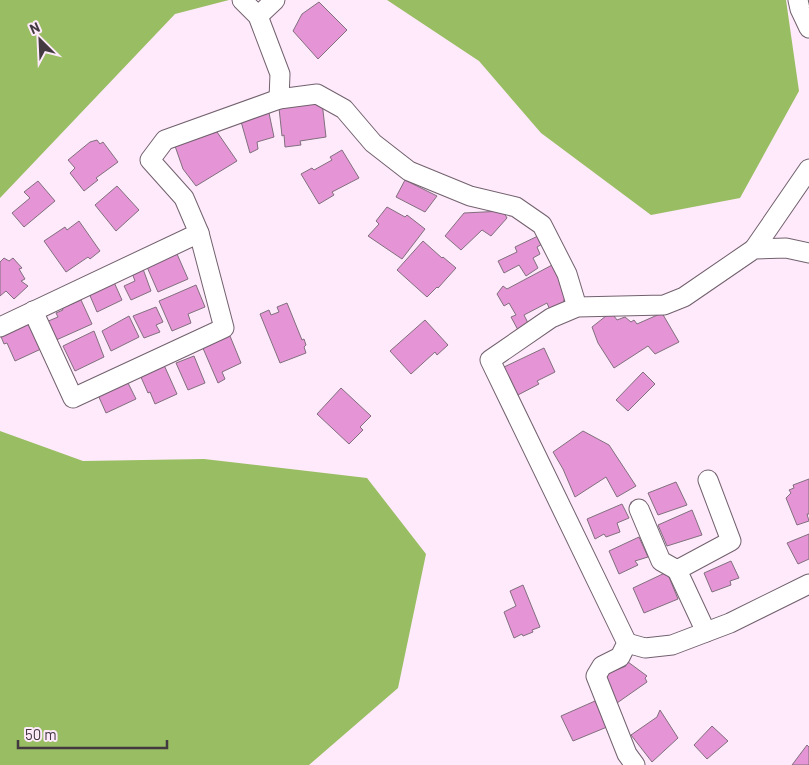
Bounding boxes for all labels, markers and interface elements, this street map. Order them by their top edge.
north arrow [15,15,65,65]
text: N [27,18,42,37]
scale bar [18,718,166,750]
text: 50 m [25,725,57,743]

